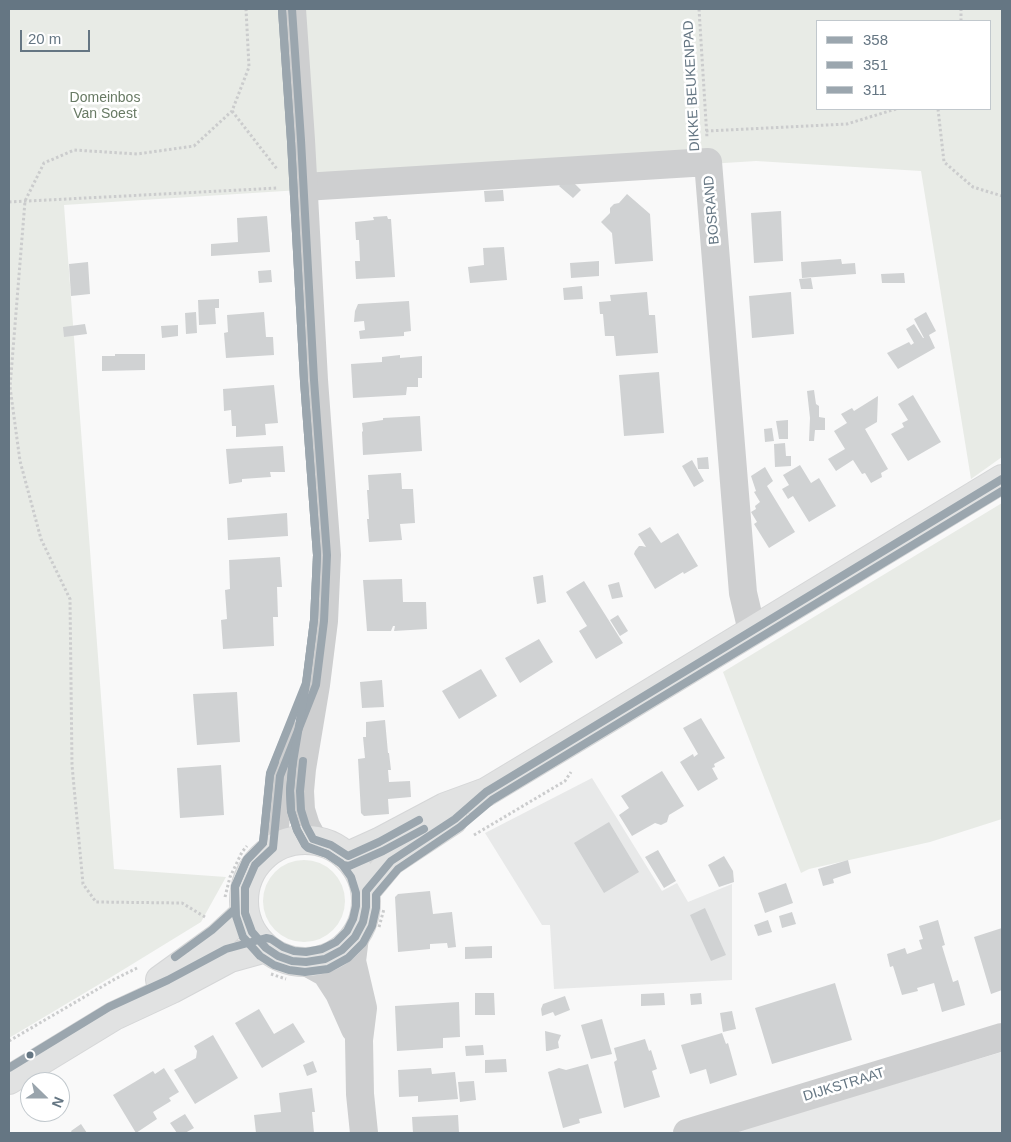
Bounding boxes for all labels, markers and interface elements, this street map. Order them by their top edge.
scale bar [22,20,92,52]
street label: DIKKE BEUKENPAD [680,20,704,152]
legend [816,20,991,110]
text: 20 m [28,30,61,47]
text: 358 [863,31,888,48]
text: 351 [863,56,888,73]
text: 311 [863,81,887,98]
park label: Domeinbos Van Soest [70,90,140,122]
street label: BOSRAND [701,175,723,245]
unlabelled marker [25,1050,35,1060]
street label: DIJKSTRAAT [801,1065,887,1105]
north arrow [20,1072,70,1122]
text: N [49,1095,67,1110]

